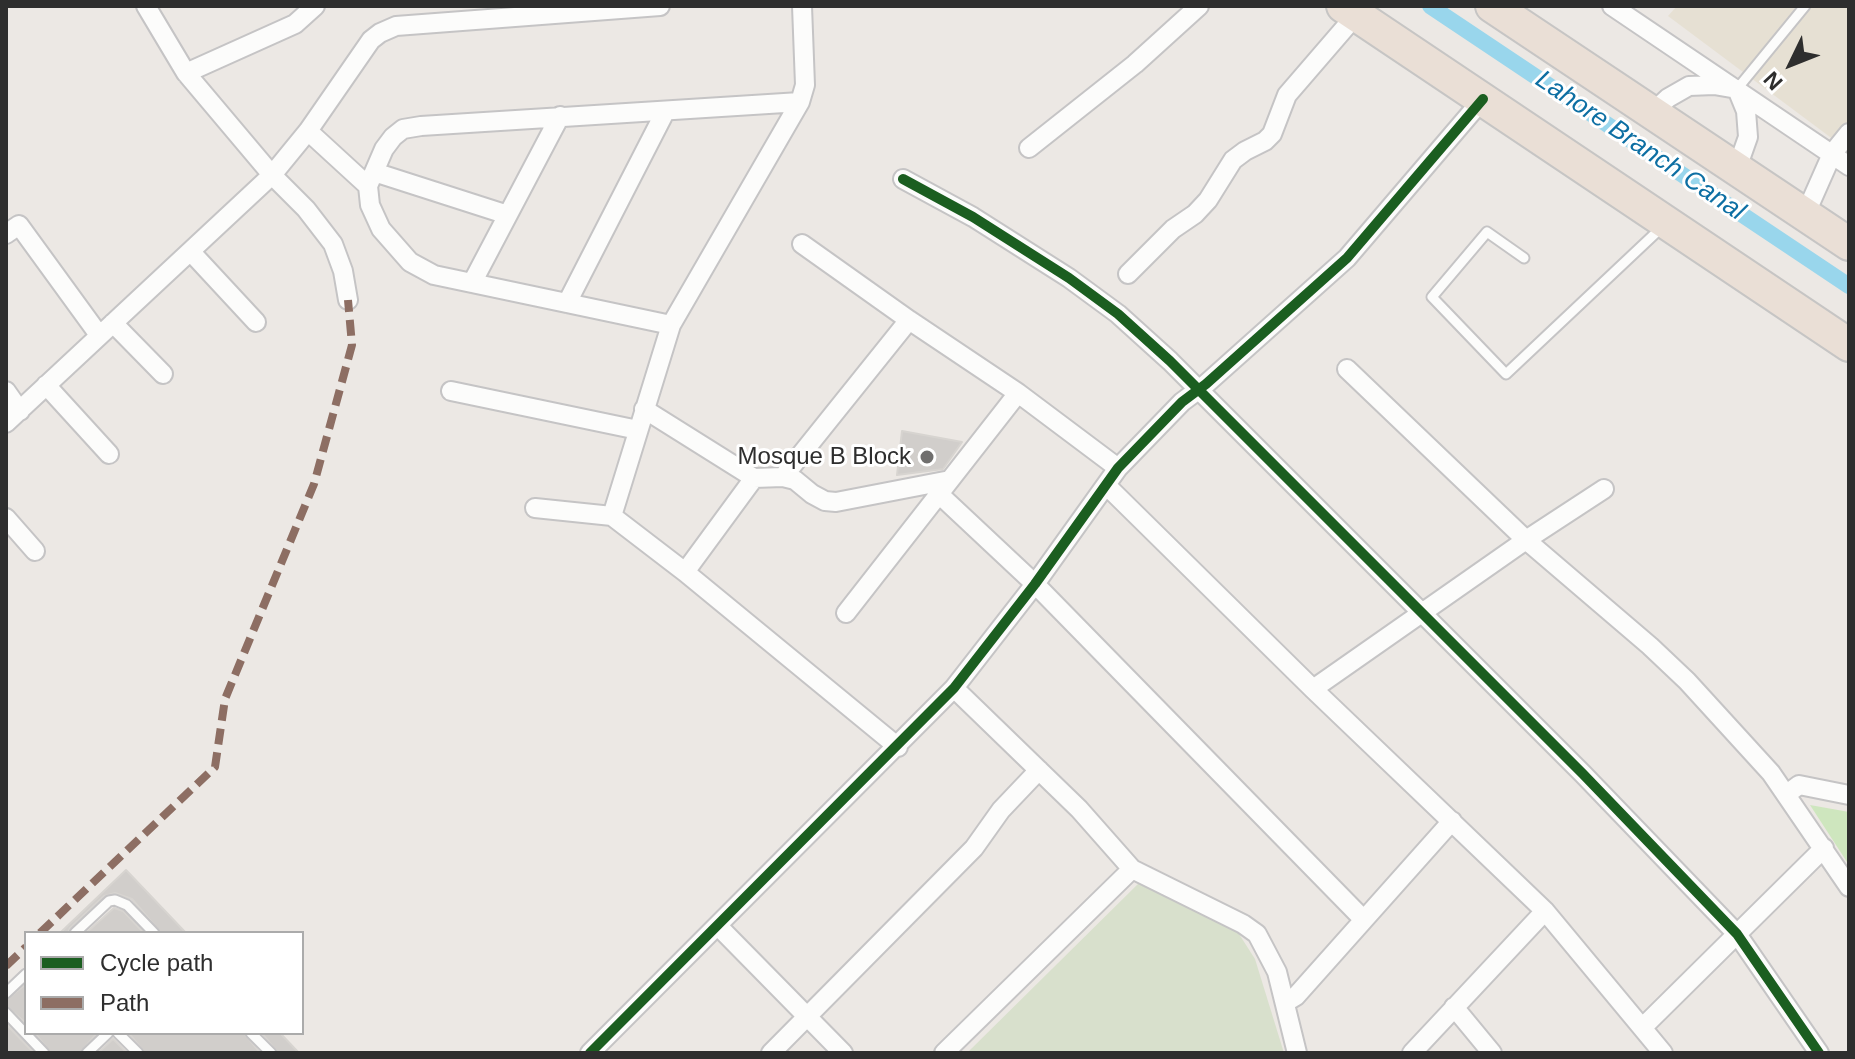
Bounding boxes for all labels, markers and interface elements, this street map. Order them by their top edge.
north arrow [1751,24,1831,104]
water label: Lahore Branch Canal [1529,64,1751,228]
text: N [1759,66,1788,95]
place label: Mosque B Block [738,443,911,471]
marker: Mosque B Block [918,448,936,466]
legend [24,931,304,1035]
text: Cycle path [100,949,213,976]
text: Path [100,989,149,1016]

